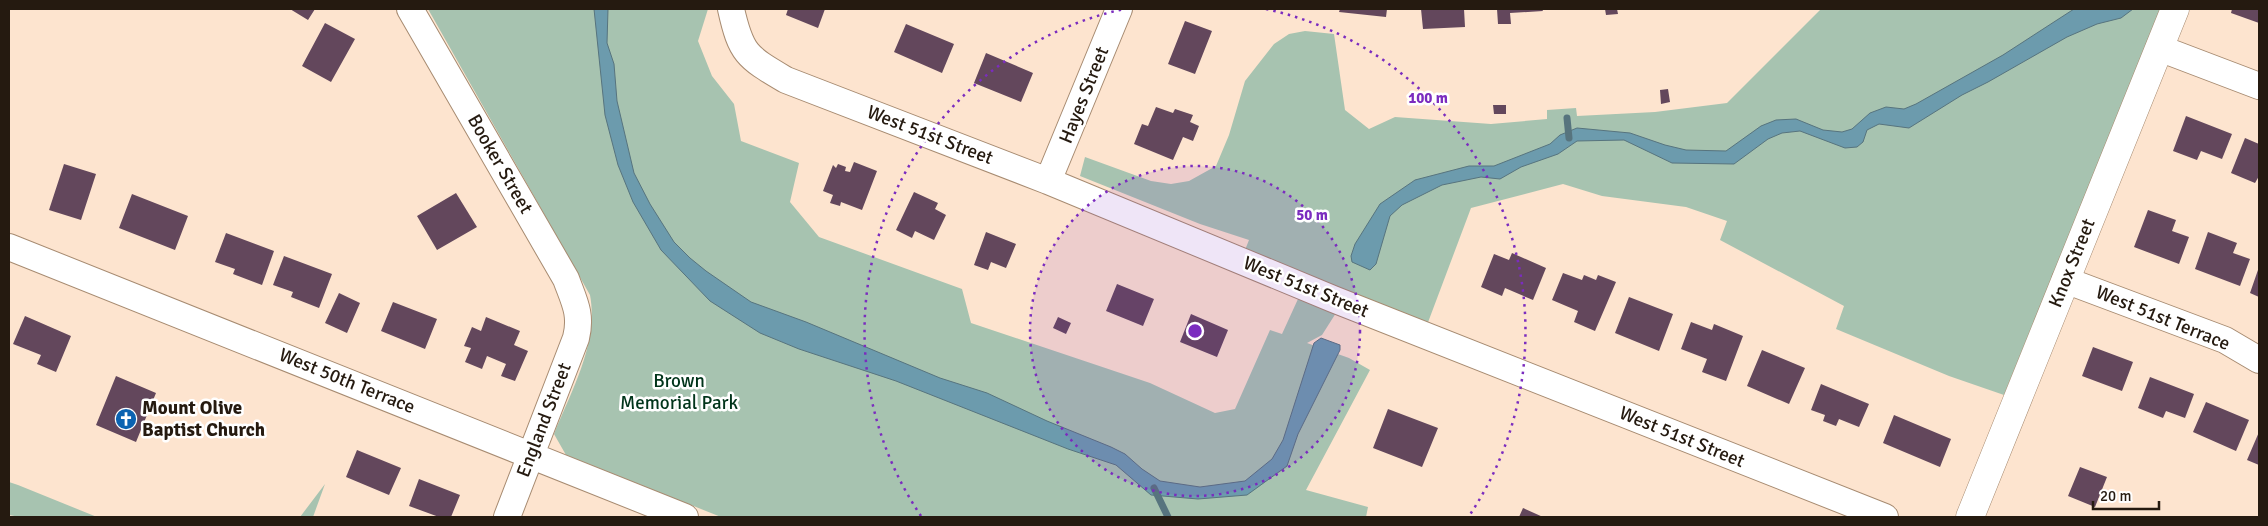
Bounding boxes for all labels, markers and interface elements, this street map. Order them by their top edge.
street label: Hayes Street [1054,43,1114,147]
text: 100 m [1408,89,1448,107]
street label: West 51st Street [864,100,997,170]
street label: Booker Street [462,110,538,218]
text: 50 m [1296,206,1328,224]
street label: Knox Street [2043,215,2101,311]
street label: West 51st Street [1240,251,1373,323]
street label: West 51st Terrace [2092,280,2234,356]
centre of rings [1186,322,1204,340]
street label: West 50th Terrace [275,343,419,419]
street label: England Street [511,359,577,481]
park label: Brown Memorial Park [620,369,739,415]
place label: Mount Olive Baptist Church [142,396,265,442]
street label: West 51st Street [1616,401,1749,473]
church icon: Mount Olive Baptist Church [114,407,138,431]
scale bar [2093,478,2159,510]
text: 20 m [2100,487,2131,505]

